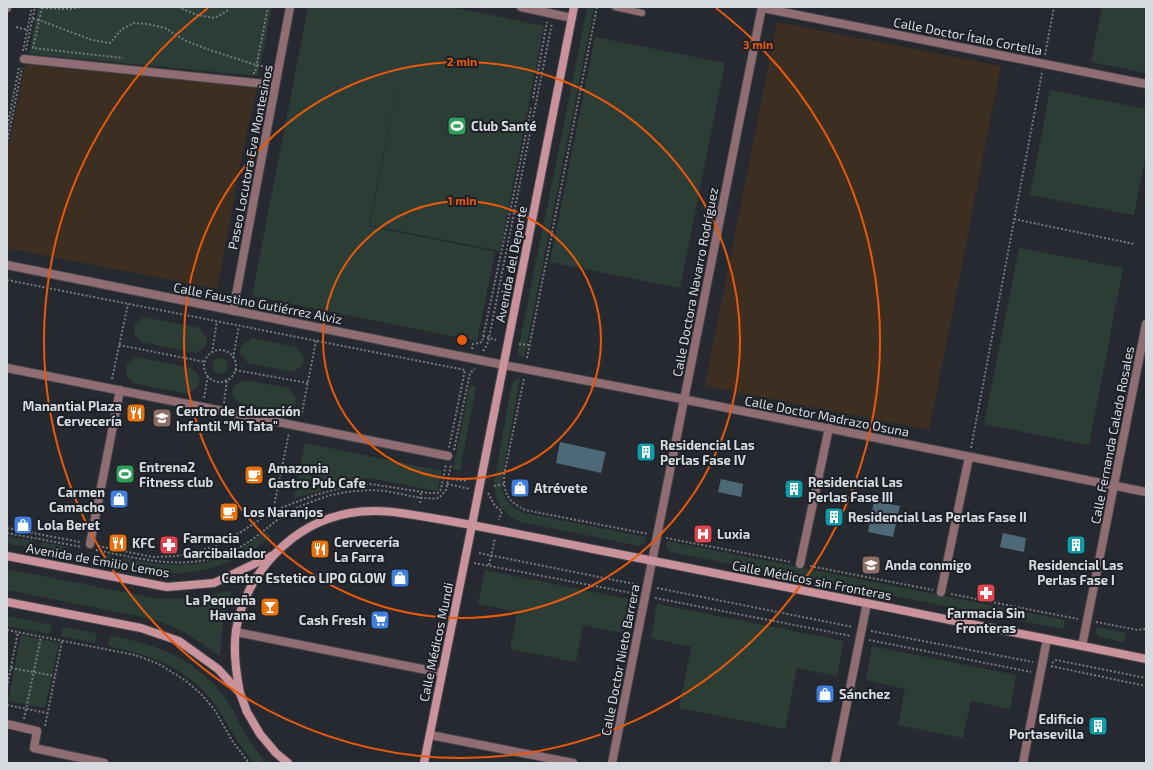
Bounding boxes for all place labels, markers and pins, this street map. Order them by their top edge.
sports icon: Club Santé [446,115,468,137]
place label: Club Santé [471,118,537,134]
centre of rings [455,333,469,347]
place label: Manantial Plaza Cervecería [23,398,122,429]
restaurant icon: Manantial Plaza Cervecería [125,402,147,424]
place label: Centro de Educación Infantil "Mi Tata" [176,403,301,434]
school or university icon: Centro de Educación Infantil "Mi Tata" [151,407,173,429]
place label: Residencial Las Perlas Fase IV [660,437,755,468]
building icon: Residencial Las Perlas Fase IV [635,441,657,463]
place label: Entrena2 Fitness club [139,459,214,490]
place label: Amazonia Gastro Pub Cafe [268,460,366,491]
sports icon: Entrena2 Fitness club [114,463,136,485]
cafe icon: Amazonia Gastro Pub Cafe [243,464,265,486]
place label: Residencial Las Perlas Fase III [808,474,903,505]
shop icon: Atrévete [509,477,531,499]
building icon: Residencial Las Perlas Fase III [783,478,805,500]
place label: Atrévete [534,480,588,496]
place label: Carmen Camacho [49,484,105,515]
shop icon: Carmen Camacho [108,488,130,510]
cafe icon: Los Naranjos [218,501,240,523]
place label: Los Naranjos [243,504,323,520]
building icon: Residencial Las Perlas Fase II [823,506,845,528]
place label: Residencial Las Perlas Fase II [848,509,1027,525]
shop icon: Lola Beret [12,514,34,536]
place label: Lola Beret [37,517,101,533]
hospital icon: Luxia [692,523,714,545]
place label: Luxia [717,526,750,542]
place label: Farmacia Garcibailador [183,530,266,561]
restaurant icon: KFC [107,532,129,554]
pharmacy icon: Farmacia Garcibailador [158,534,180,556]
place label: Cervecería La Farra [334,534,400,565]
building icon: Residencial Las Perlas Fase I [1065,534,1087,556]
place label: KFC [132,535,155,551]
restaurant icon: Cervecería La Farra [309,538,331,560]
school or university icon: Anda conmigo [860,554,882,576]
place label: Anda conmigo [885,557,972,573]
place label: Residencial Las Perlas Fase I [1029,557,1123,588]
shop icon: Centro Estetico LIPO GLOW [389,567,411,589]
place label: Centro Estetico LIPO GLOW [222,570,386,586]
pharmacy icon: Farmacia Sin Fronteras [975,582,997,604]
place label: La Pequeña Havana [186,592,256,623]
bar icon: La Pequeña Havana [259,596,281,618]
place label: Farmacia Sin Fronteras [947,605,1025,636]
supermarket icon: Cash Fresh [369,609,391,631]
place label: Cash Fresh [299,612,366,628]
shop icon: Sánchez [814,683,836,705]
place label: Sánchez [839,686,891,702]
place label: Edificio Portasevilla [1009,711,1084,742]
building icon: Edificio Portasevilla [1087,715,1109,737]

